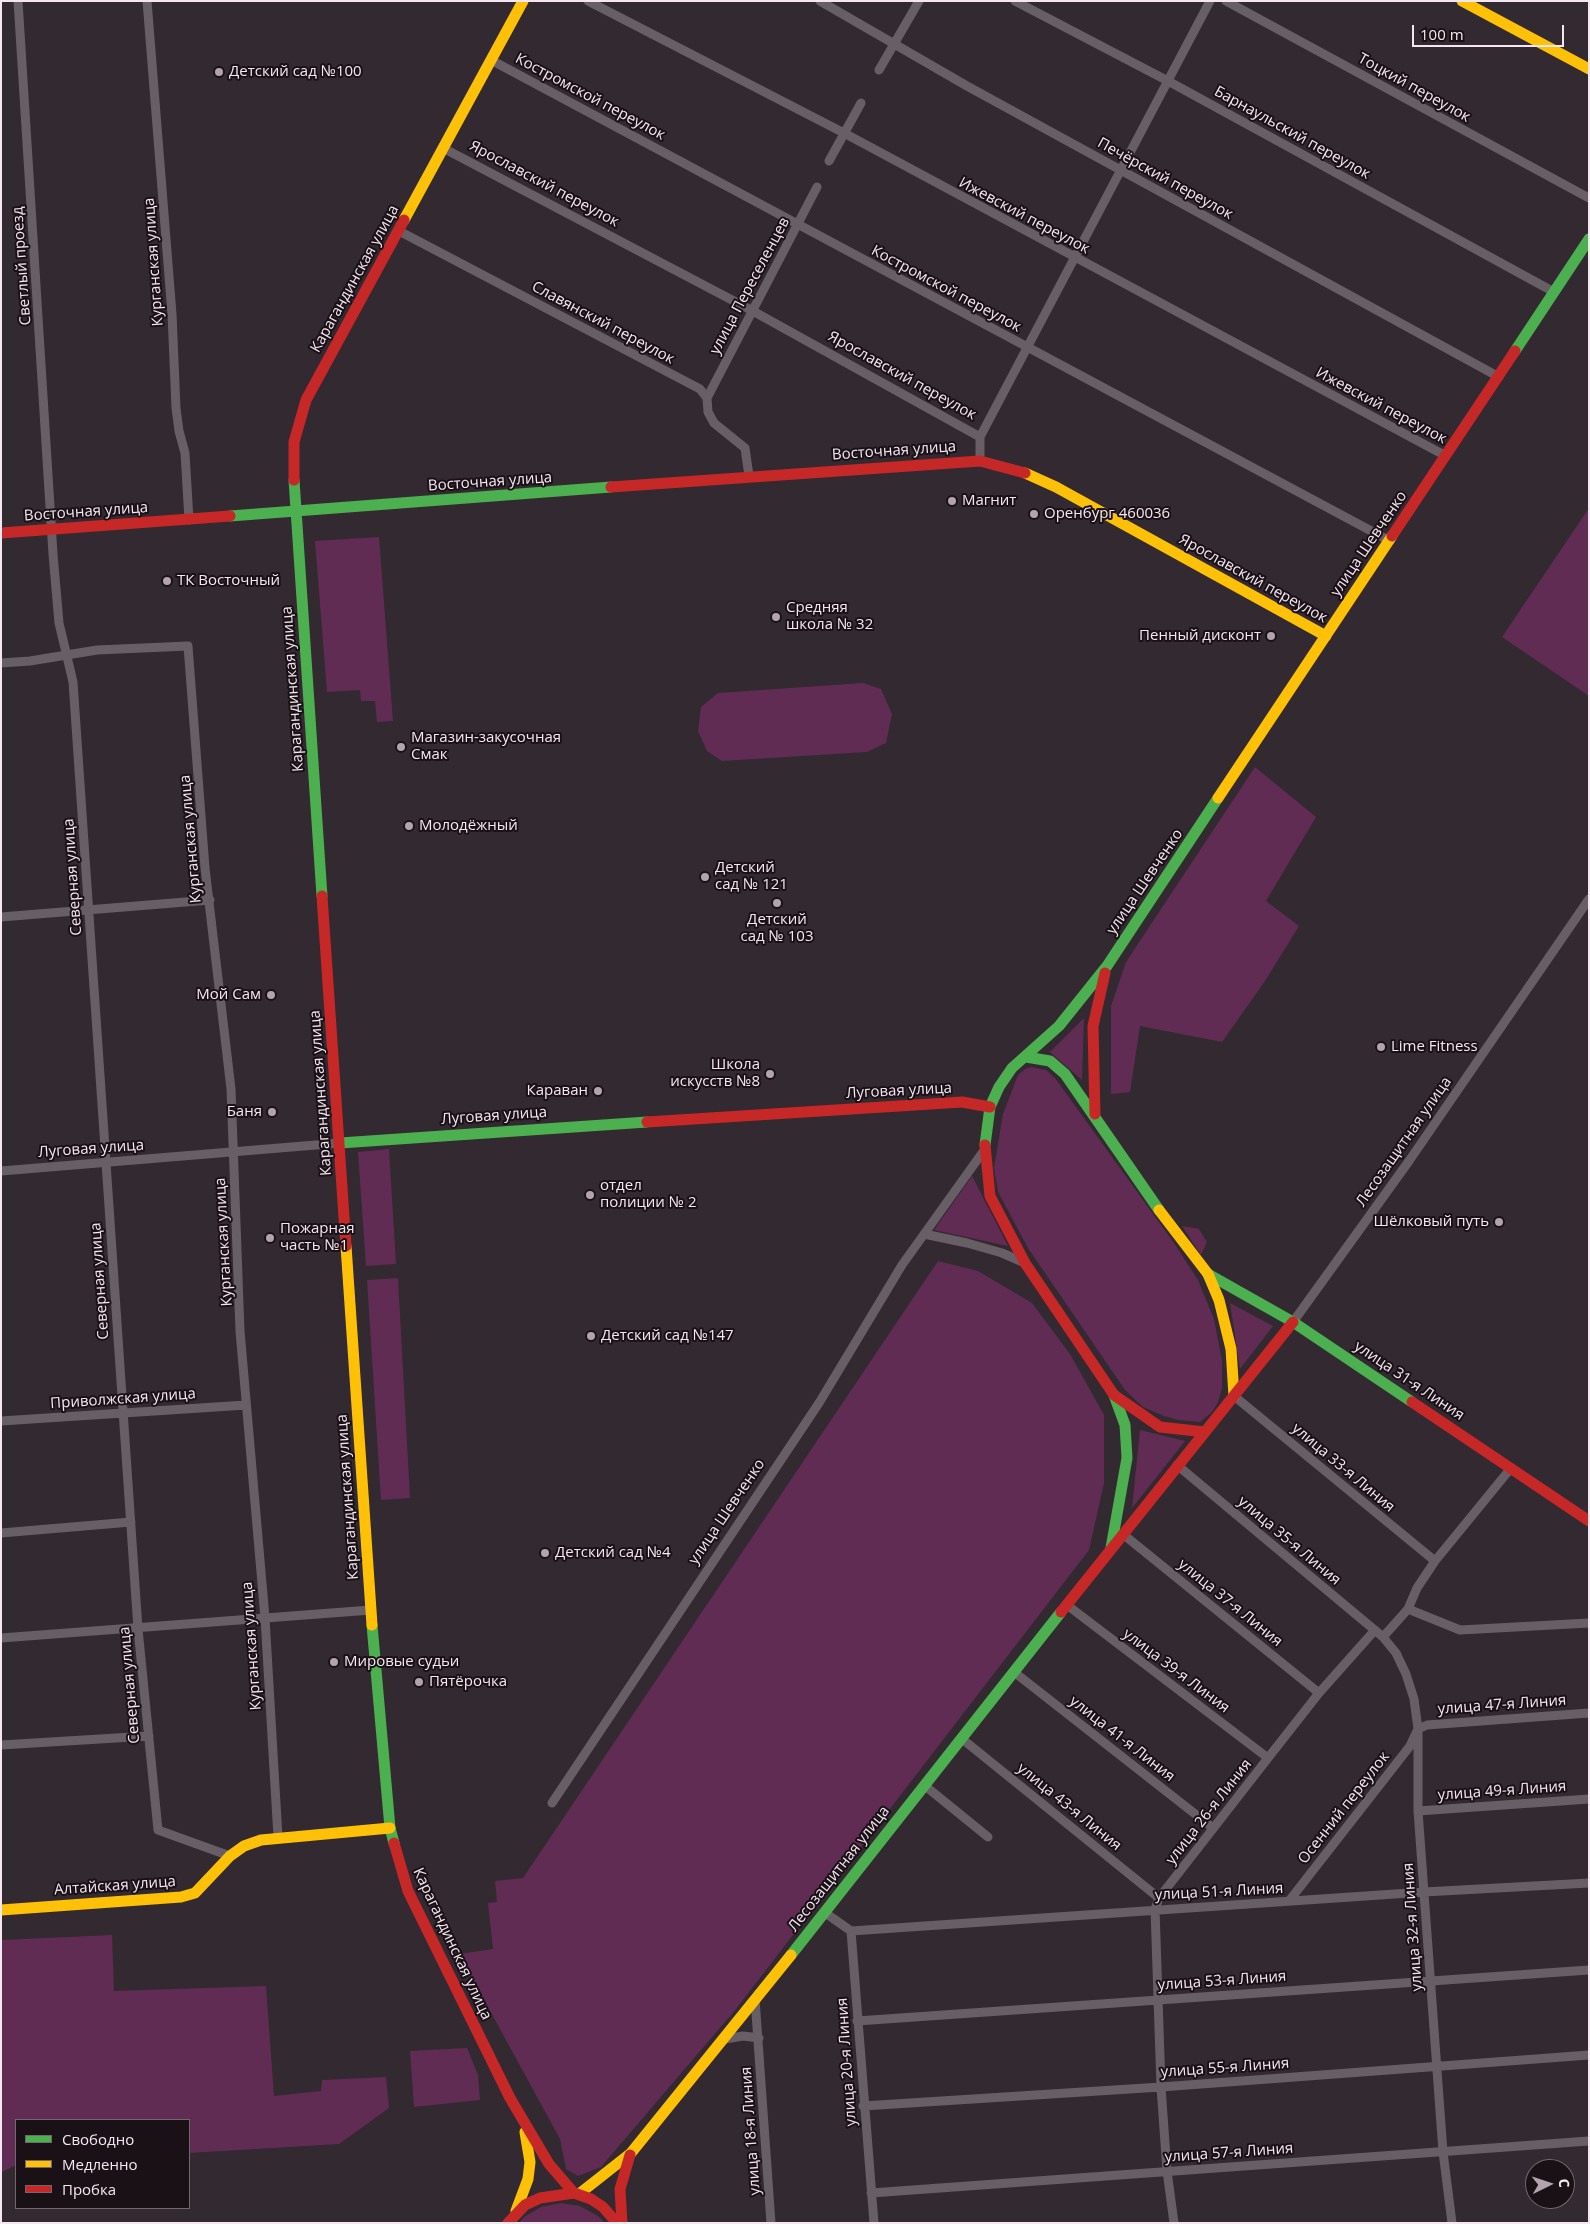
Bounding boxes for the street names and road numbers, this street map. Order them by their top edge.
street label: Костромской переулок [512,50,668,144]
street label: Тоцкий переулок [1355,50,1473,126]
street label: Барнаульский переулок [1211,83,1373,183]
street label: Печёрский переулок [1094,134,1236,224]
street label: Ярославский переулок [466,137,622,231]
street label: Ижевский переулок [956,174,1092,258]
street label: Курганская улица [141,197,167,327]
street label: Карагандинская улица [307,202,403,356]
street label: Светлый проезд [9,206,35,326]
street label: улица Переселенцев [706,214,794,358]
street label: Костромской переулок [868,242,1024,336]
street label: Славянский переулок [529,278,677,368]
street label: Ярославский переулок [825,328,979,424]
street label: Ижевский переулок [1313,364,1449,448]
street label: Восточная улица [831,438,957,464]
street label: Восточная улица [427,469,553,495]
street label: улица Шевченко [1327,488,1411,600]
street label: Восточная улица [23,499,149,525]
street label: Ярославский переулок [1176,531,1330,627]
street label: Карагандинская улица [278,606,308,772]
street label: Курганская улица [176,774,206,904]
street label: Северная улица [60,818,86,936]
street label: улица Шевченко [1103,826,1187,938]
street label: Карагандинская улица [306,1010,336,1176]
street label: Лесозащитная улица [1352,1074,1456,1210]
street label: Луговая улица [846,1079,952,1103]
street label: Луговая улица [440,1103,548,1129]
street label: Луговая улица [37,1136,145,1162]
street label: Курганская улица [212,1177,236,1307]
street label: Северная улица [87,1222,113,1340]
street label: улица 31-я Линия [1351,1338,1467,1424]
street label: Приволжская улица [50,1385,196,1413]
street label: Карагандинская улица [333,1414,363,1580]
street label: улица 33-я Линия [1288,1420,1398,1516]
street label: улица Шевченко [685,1456,769,1568]
street label: улица 35-я Линия [1234,1493,1344,1589]
street label: улица 37-я Линия [1174,1555,1286,1651]
street label: Курганская улица [239,1581,265,1711]
street label: улица 39-я Линия [1119,1625,1233,1717]
street label: Северная улица [116,1626,144,1744]
street label: улица 41-я Линия [1066,1692,1178,1786]
street label: улица 47-я Линия [1437,1692,1567,1718]
street label: Осенний переулок [1295,1748,1393,1868]
street label: улица 26-я Линия [1162,1756,1256,1868]
street label: улица 43-я Линия [1013,1759,1125,1855]
street label: улица 49-я Линия [1437,1778,1567,1804]
street label: Лесозащитная улица [784,1803,894,1935]
street label: улица 32-я Линия [1400,1862,1426,1992]
street label: Карагандинская улица [409,1865,495,2023]
street label: Алтайская улица [54,1873,176,1899]
street label: улица 51-я Линия [1154,1880,1284,1904]
street label: улица 53-я Линия [1157,1968,1287,1994]
street label: улица 20-я Линия [834,1997,860,2127]
street label: улица 55-я Линия [1160,2055,1290,2081]
street label: улица 18-я Линия [738,2066,764,2196]
street label: улица 57-я Линия [1164,2140,1294,2166]

